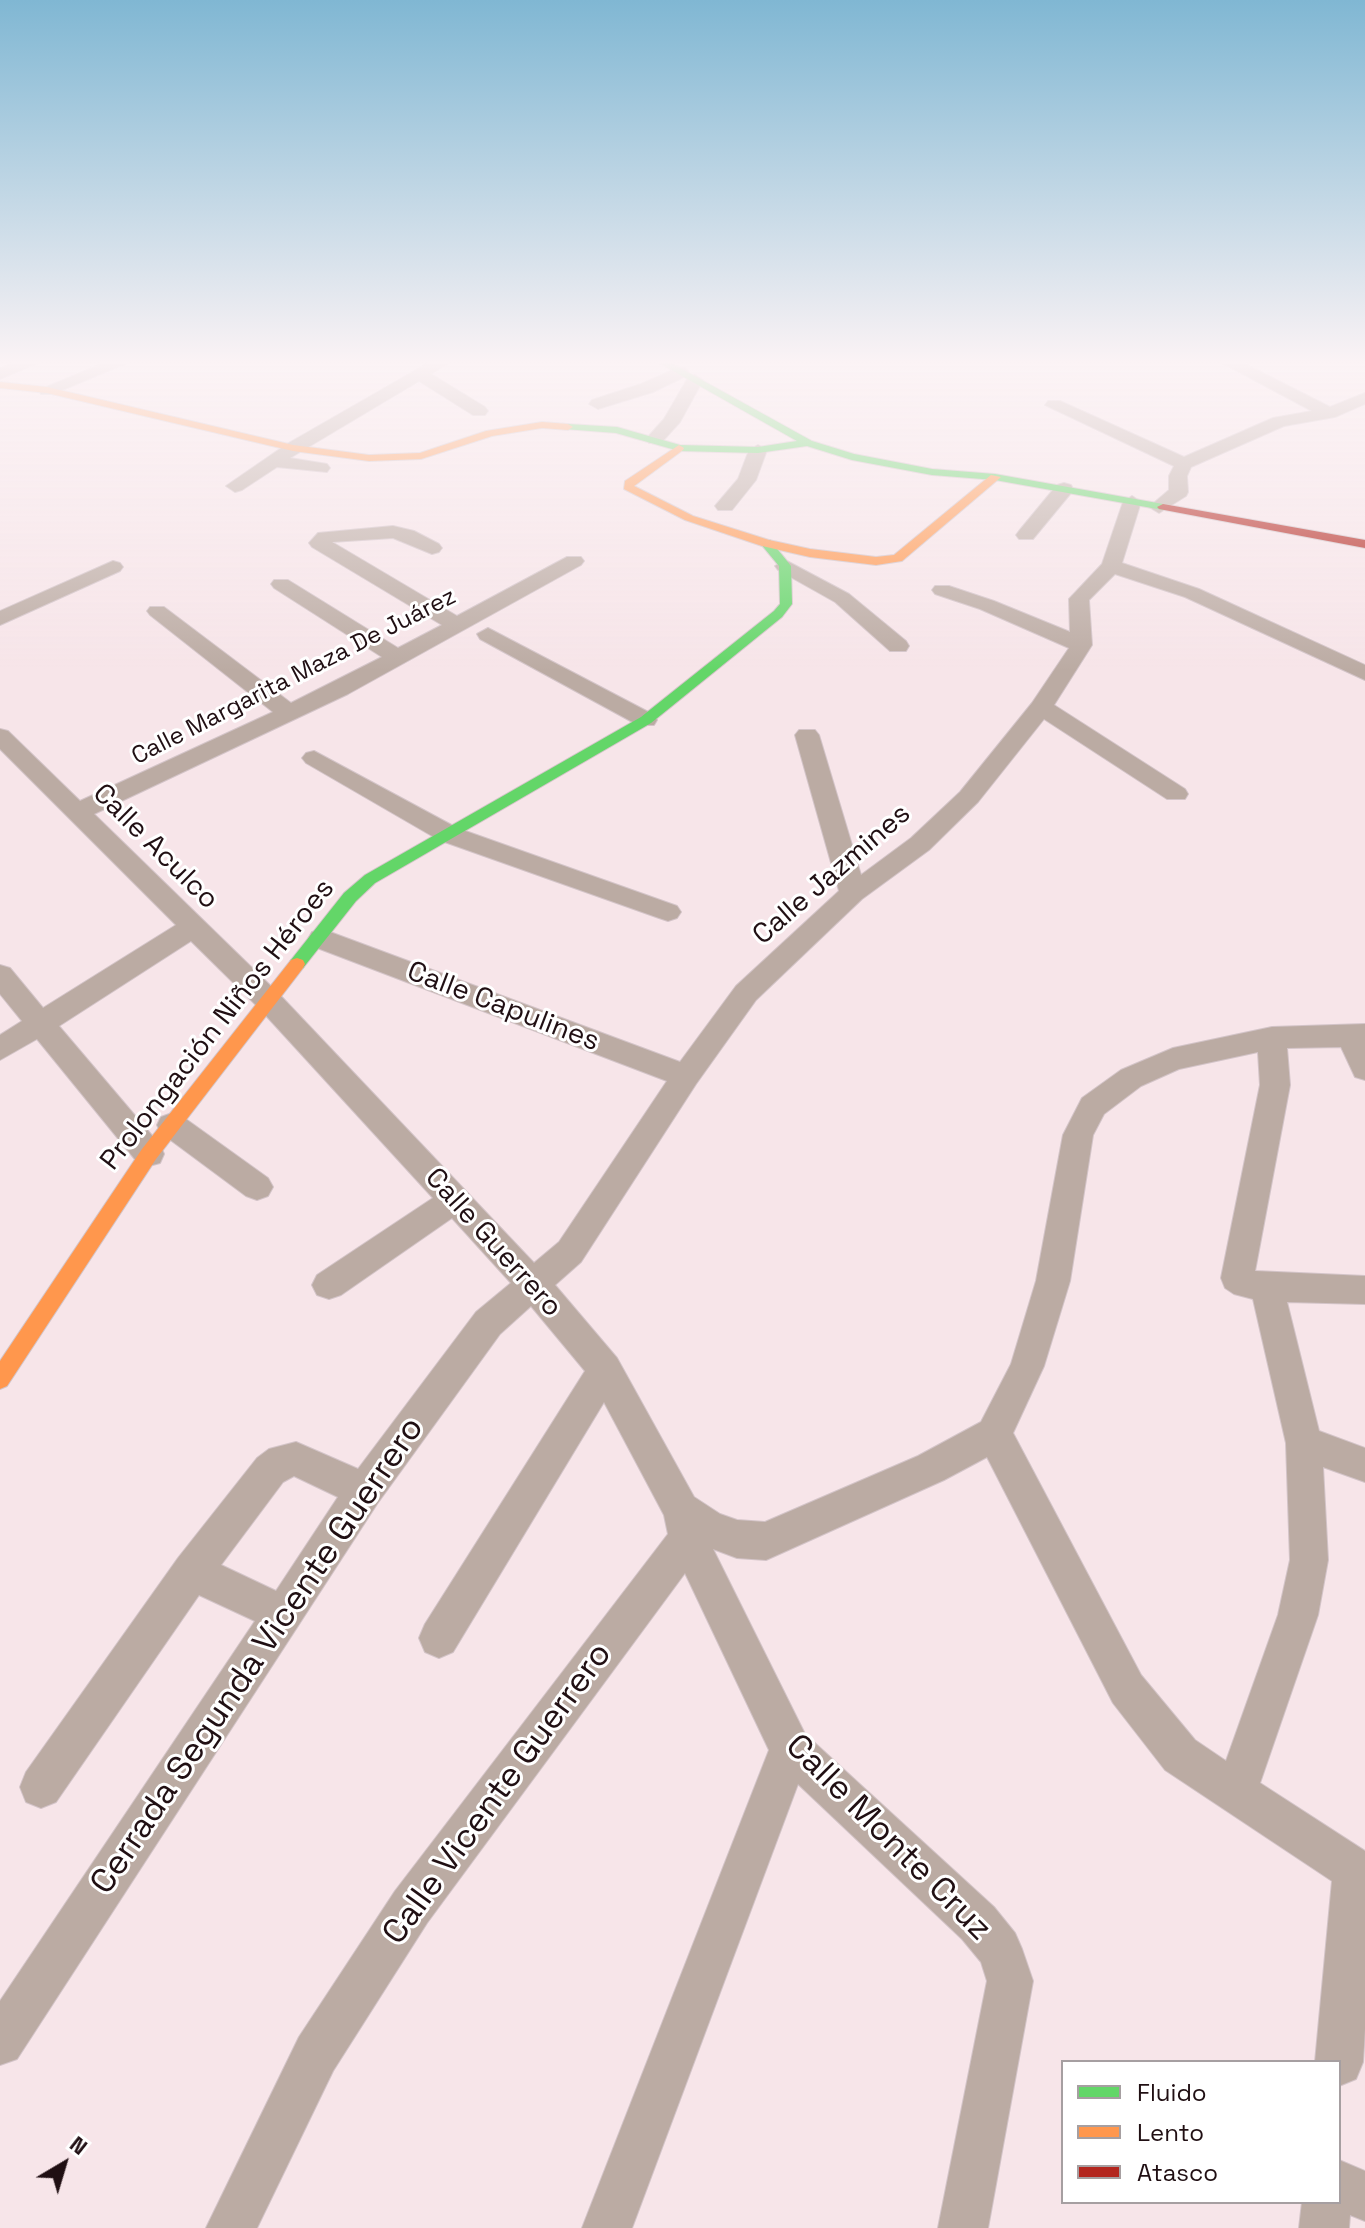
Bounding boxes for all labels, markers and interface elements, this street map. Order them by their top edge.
street label: Calle Margarita Maza De Juárez [127,582,461,772]
street label: Calle Aculco [85,777,225,917]
street label: Calle Jazmines [746,797,918,953]
street label: Prolongación Niños Héroes [94,873,342,1177]
street label: Calle Capulines [402,955,604,1059]
street label: Calle Guerrero [418,1162,568,1324]
street label: Cerrada Segunda Vicente Guerrero [83,1410,433,1902]
street label: Calle Vicente Guerrero [375,1635,621,1953]
street label: Calle Monte Cruz [776,1726,1000,1950]
legend [1061,2060,1341,2204]
text: Fluido [1137,2077,1207,2108]
text: Lento [1137,2117,1204,2148]
north arrow [24,2124,104,2204]
text: N [64,2130,93,2161]
text: Atasco [1137,2157,1218,2188]

